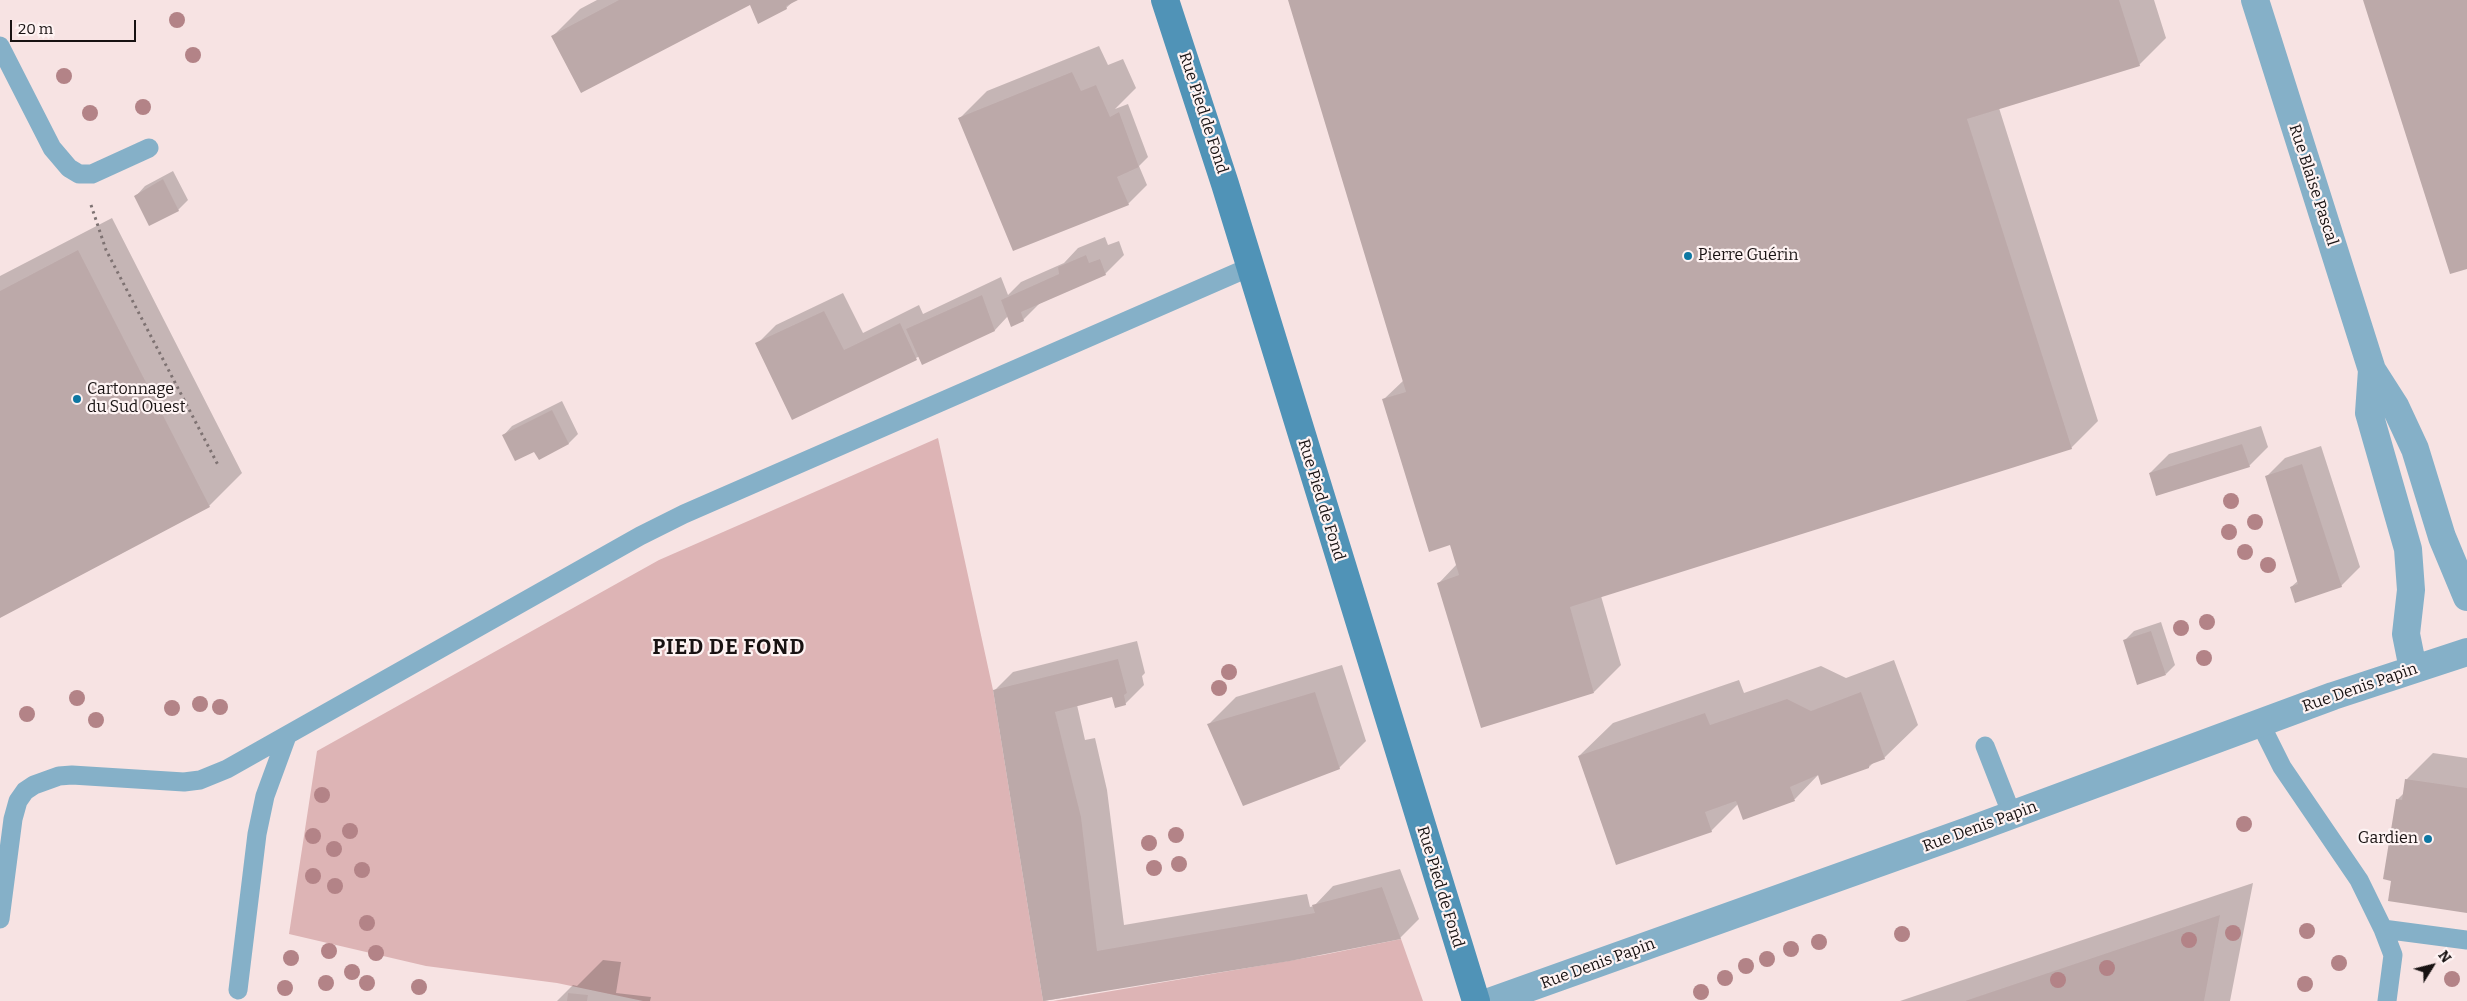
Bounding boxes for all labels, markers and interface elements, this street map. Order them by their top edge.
scale bar [12,10,139,42]
text: 20 m [18,20,53,38]
street label: Rue Pied de Fond [1174,50,1232,176]
street label: Rue Blaise Pascal [2284,122,2342,248]
place label: Pierre Guérin [1698,246,1798,266]
marker: Pierre Guérin [1682,250,1694,262]
place label: Cartonnage du Sud Ouest [87,380,185,418]
marker: Cartonnage du Sud Ouest [71,393,83,405]
street label: Rue Pied de Fond [1293,437,1349,563]
district label: PIED DE FOND [651,635,807,661]
street label: Rue Denis Papin [2300,659,2420,717]
street label: Rue Denis Papin [1920,797,2040,857]
street label: Rue Pied de Fond [1412,824,1468,950]
place label: Gardien [2358,829,2418,849]
marker: Gardien [2422,833,2434,845]
street label: Rue Denis Papin [1538,934,1658,994]
north arrow [2407,941,2457,991]
text: N [2434,948,2455,966]

